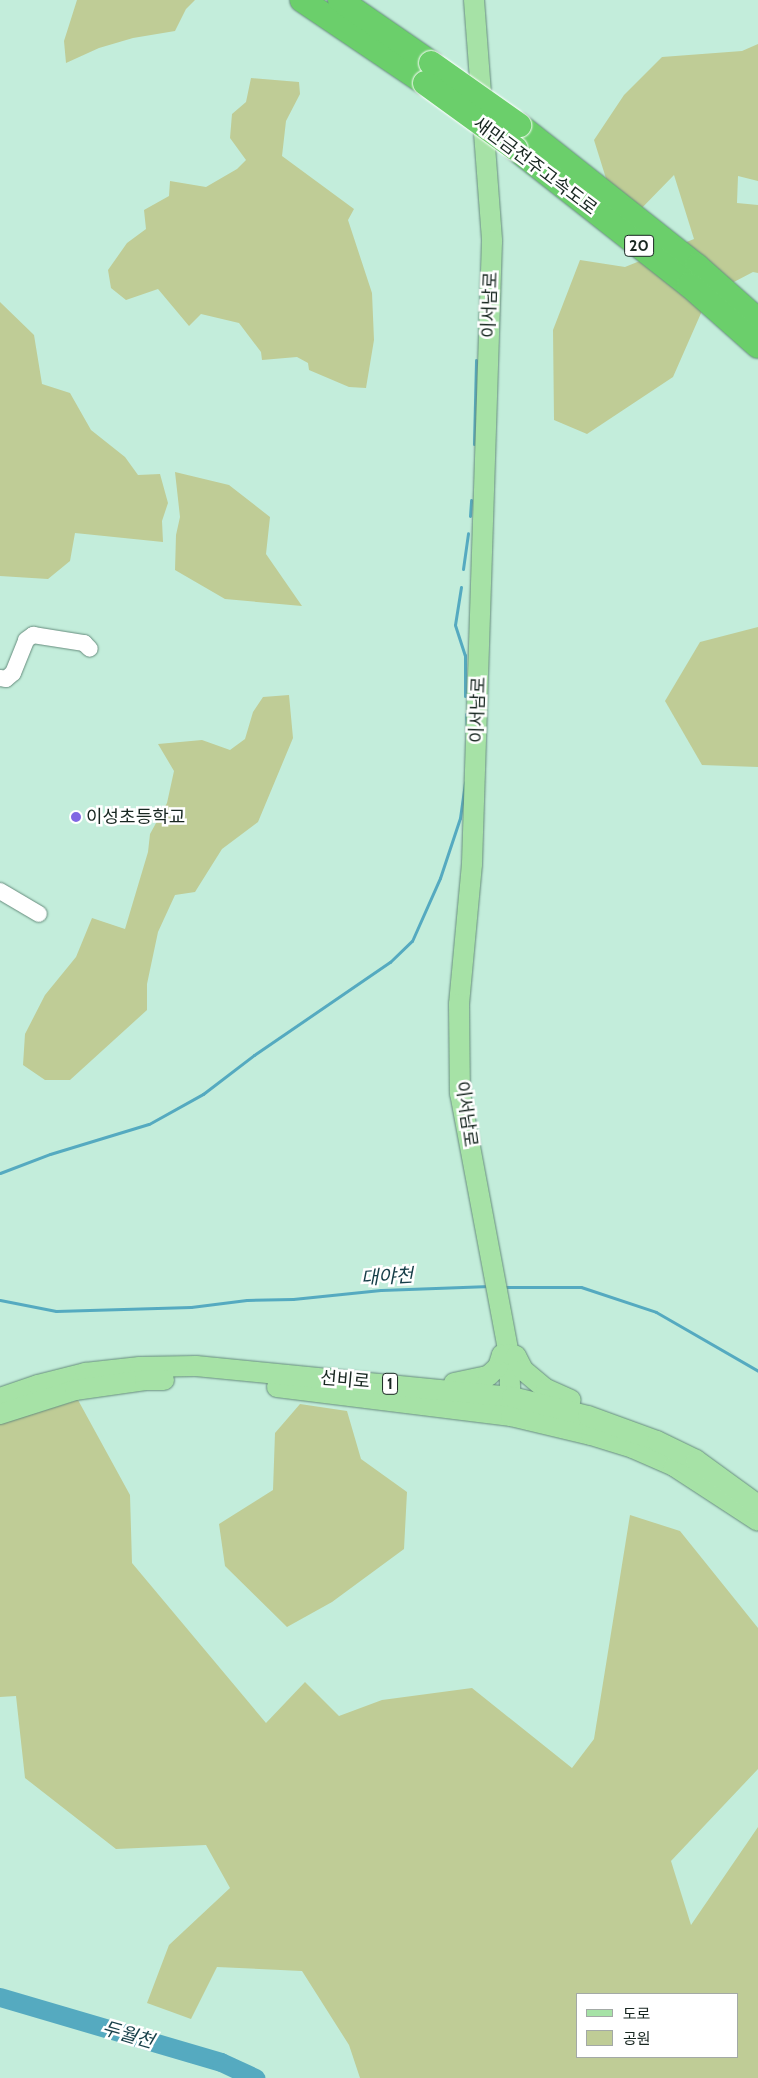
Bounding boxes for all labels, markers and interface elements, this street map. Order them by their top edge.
street label: 새만금전주고속도로 [469,113,601,219]
road number: 20 [624,232,654,260]
street label: 이서남로 [478,272,502,338]
street label: 이서남로 [466,677,490,743]
place label: 이성초등학교 [86,806,185,828]
marker: 이성초등학교 [70,811,82,823]
street label: 이서남로 [451,1080,481,1148]
water label: 대야천 [360,1264,414,1290]
street label: 선비로 [319,1367,371,1393]
road number: 1 [381,1370,399,1398]
legend [576,1993,738,2058]
text: 도로 [623,2005,651,2023]
water label: 두월천 [100,2017,156,2053]
text: 공원 [623,2030,651,2048]

